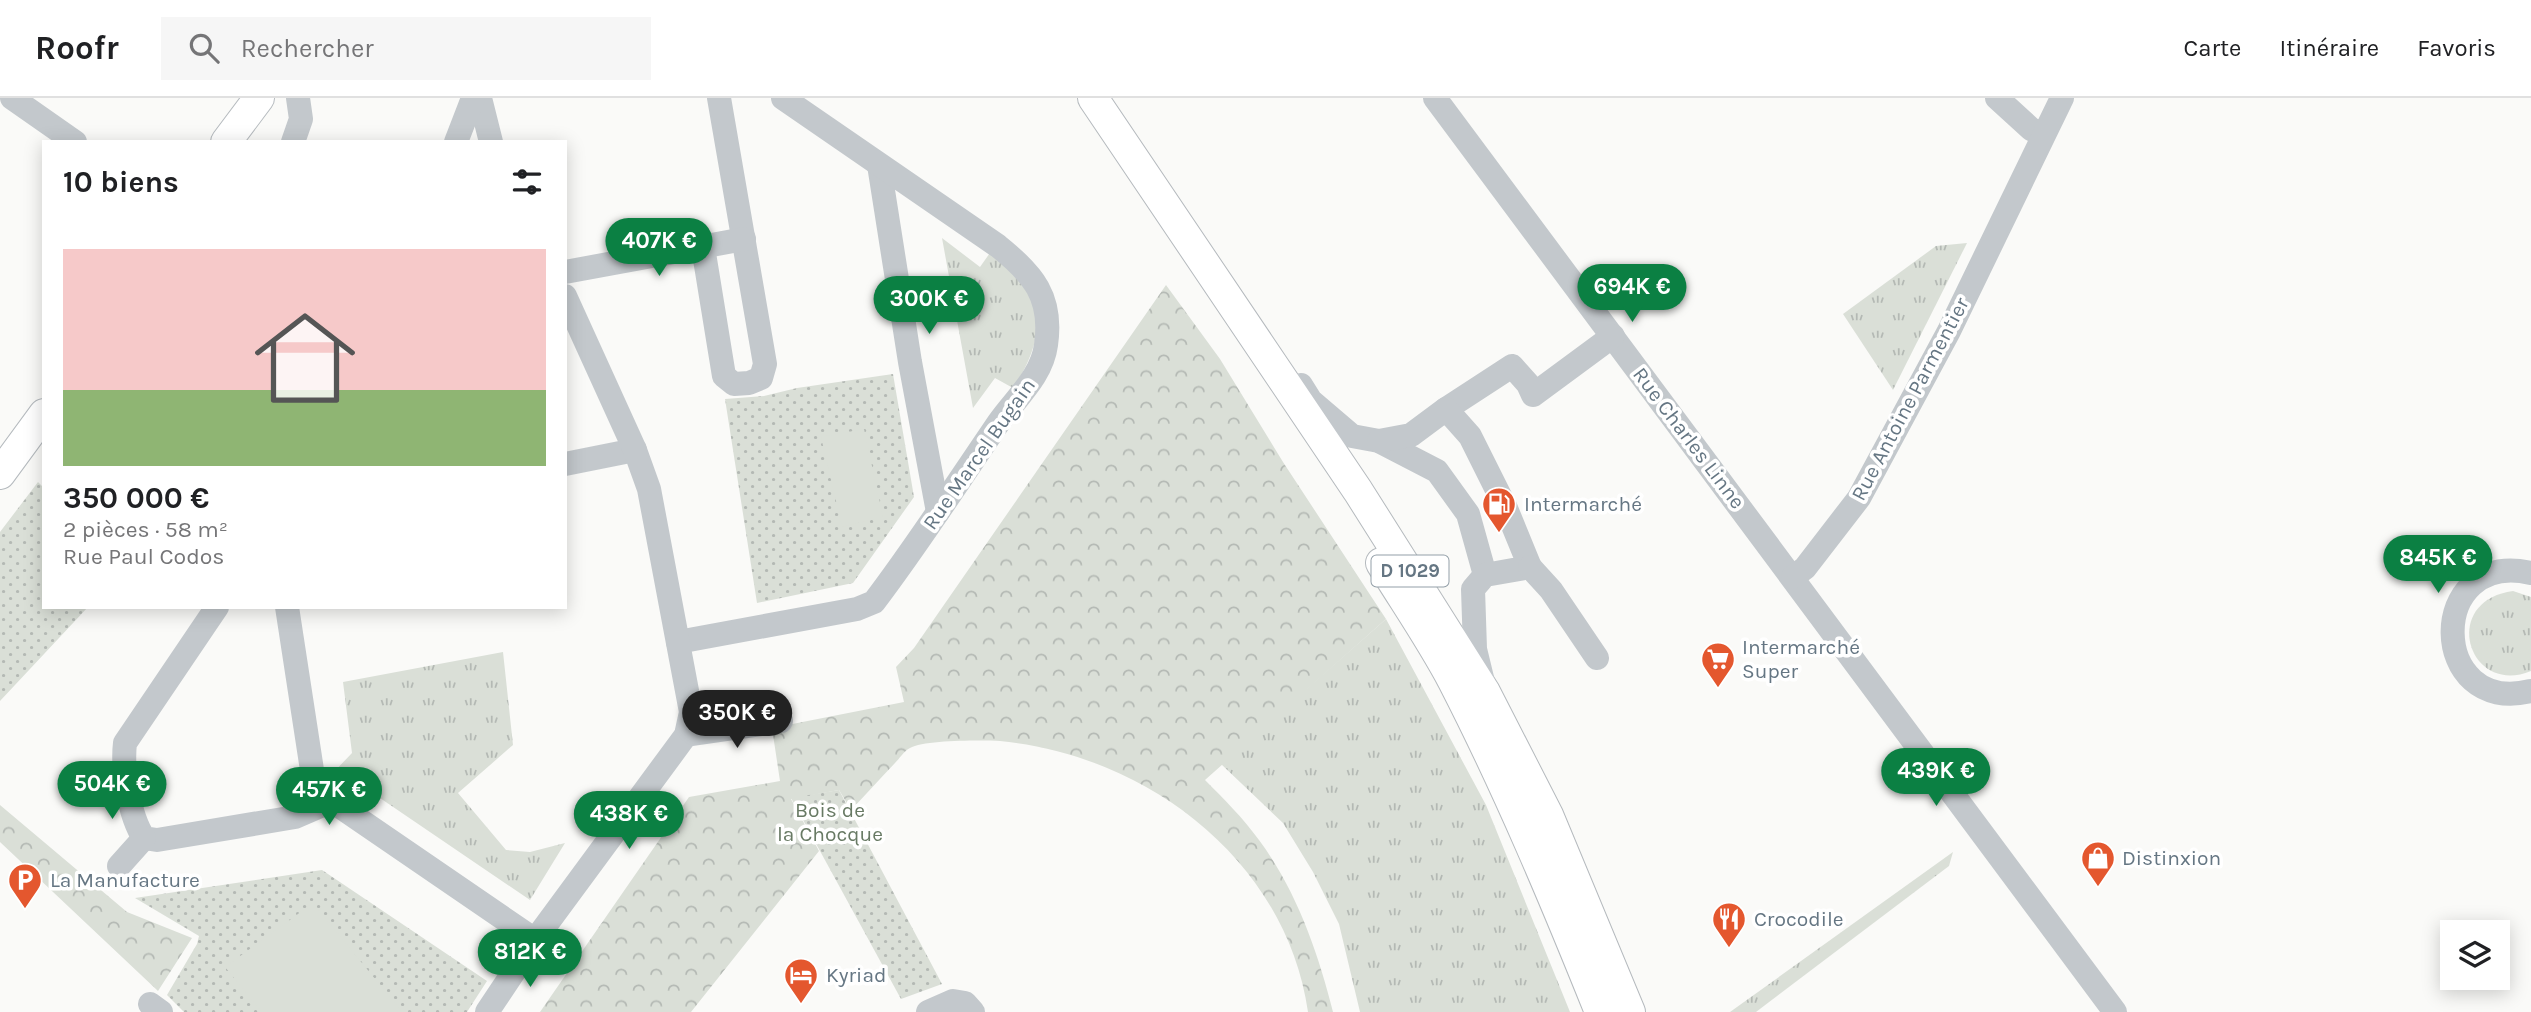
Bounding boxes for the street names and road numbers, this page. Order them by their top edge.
street label: Rue Antoine Parmentier [1846,293,1974,505]
street label: Rue Charles Linne [1628,363,1750,513]
street label: Rue Marcel Bugain [918,374,1040,534]
road number: D 1029 [1372,556,1448,586]

